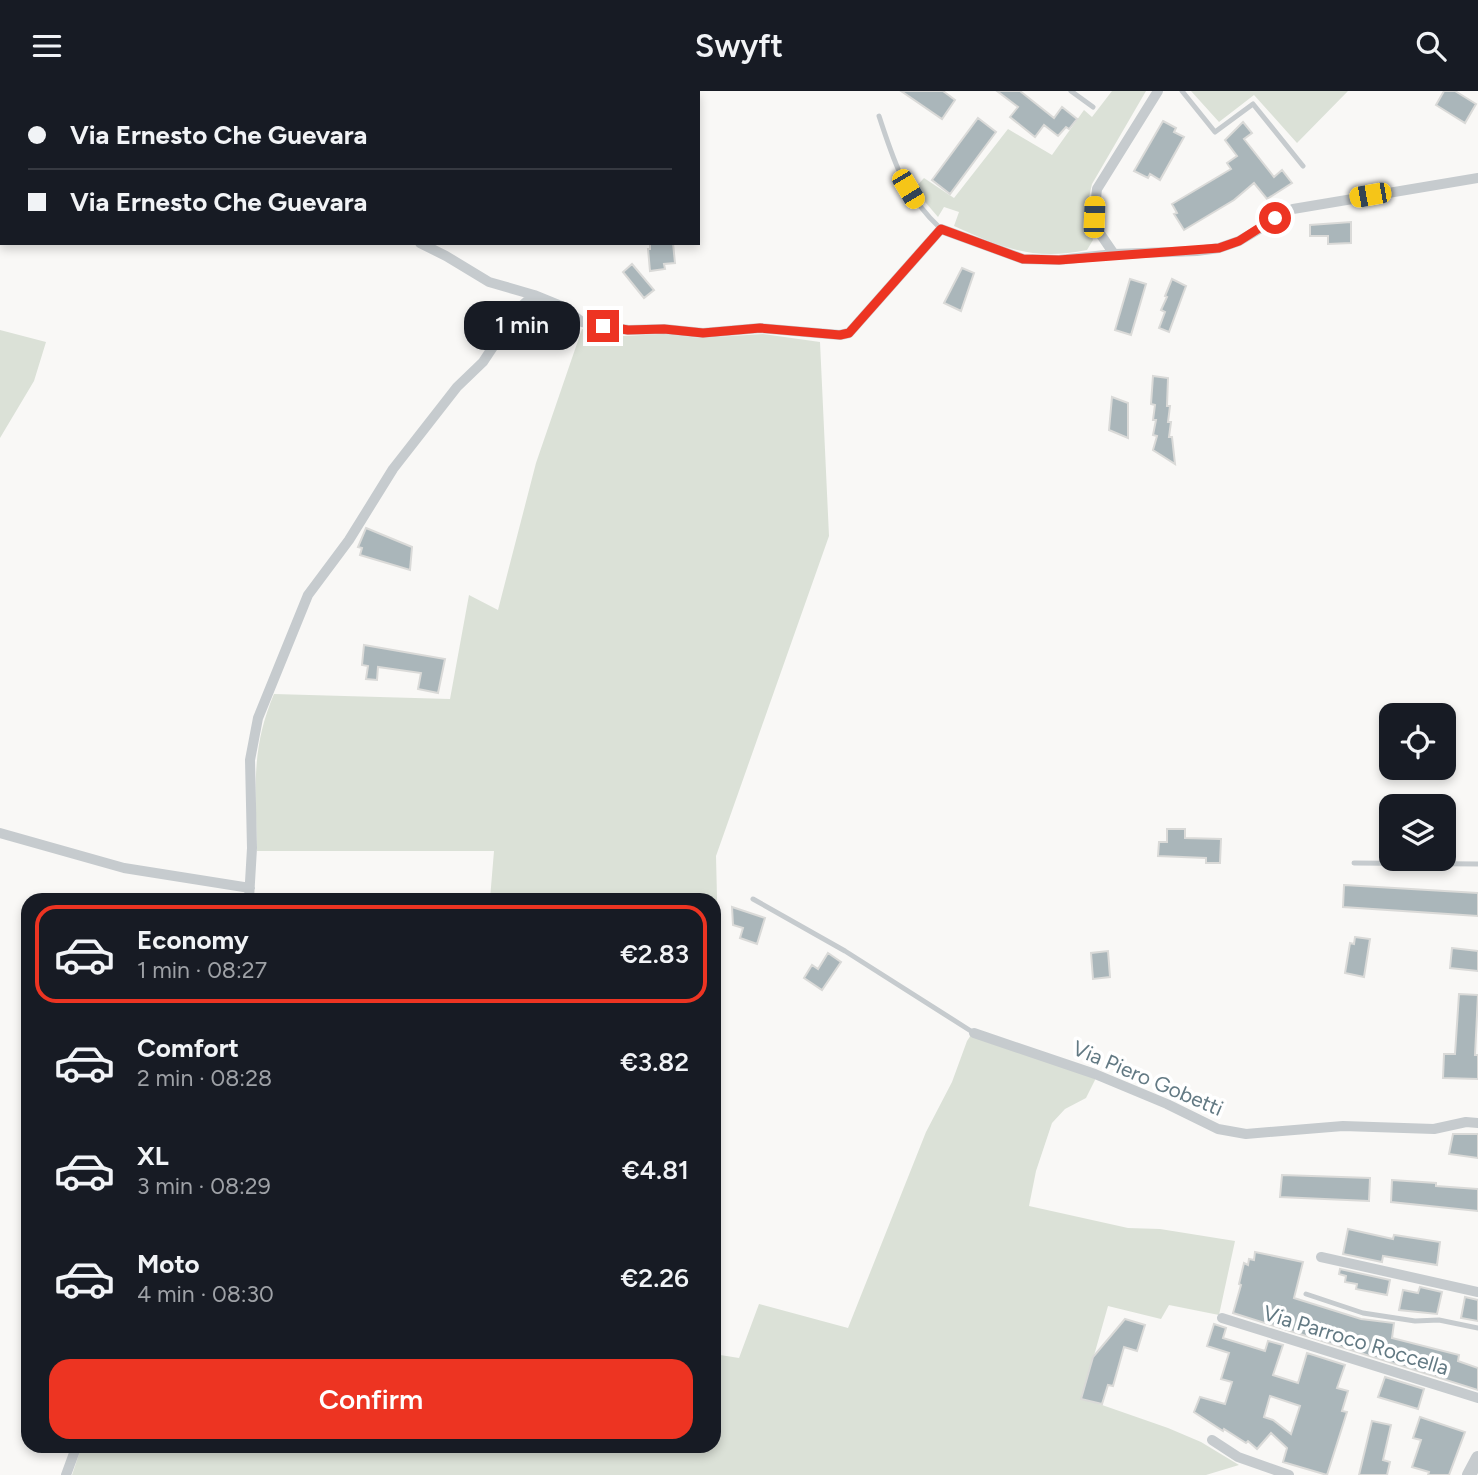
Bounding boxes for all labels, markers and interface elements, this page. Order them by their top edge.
icon: menu [28,27,66,65]
text: Swyft [695,27,783,65]
icon: search [1412,27,1450,65]
text: Via Ernesto Che Guevara [70,119,367,151]
car [889,166,928,212]
car [1348,181,1393,209]
text: Via Ernesto Che Guevara [70,186,367,218]
car [1083,196,1106,238]
route start [1259,202,1291,234]
callout: 1 min [463,301,578,351]
route end [587,310,619,342]
text: 1 min [495,311,549,339]
map controls [1379,703,1456,871]
button: locate [1379,703,1456,780]
button: layers [1379,794,1456,871]
icon: car [53,923,116,986]
text: Economy [137,924,249,956]
text: €2.83 [620,938,689,970]
text: 1 min · 08:27 [137,956,267,984]
icon: car [53,1031,116,1094]
text: Comfort [137,1032,239,1064]
street label: Via Piero Gobetti [1069,1035,1227,1121]
text: €3.82 [620,1046,689,1078]
text: 2 min · 08:28 [137,1064,272,1092]
icon: car [53,1139,116,1202]
text: XL [137,1140,169,1172]
text: €4.81 [622,1154,689,1186]
text: 3 min · 08:29 [137,1172,271,1200]
icon: car [53,1247,116,1310]
text: Moto [137,1248,200,1280]
text: €2.26 [621,1262,689,1294]
text: 4 min · 08:30 [137,1280,274,1308]
street label: Via Parroco Roccella [1260,1300,1452,1380]
button: Confirm [49,1359,693,1439]

